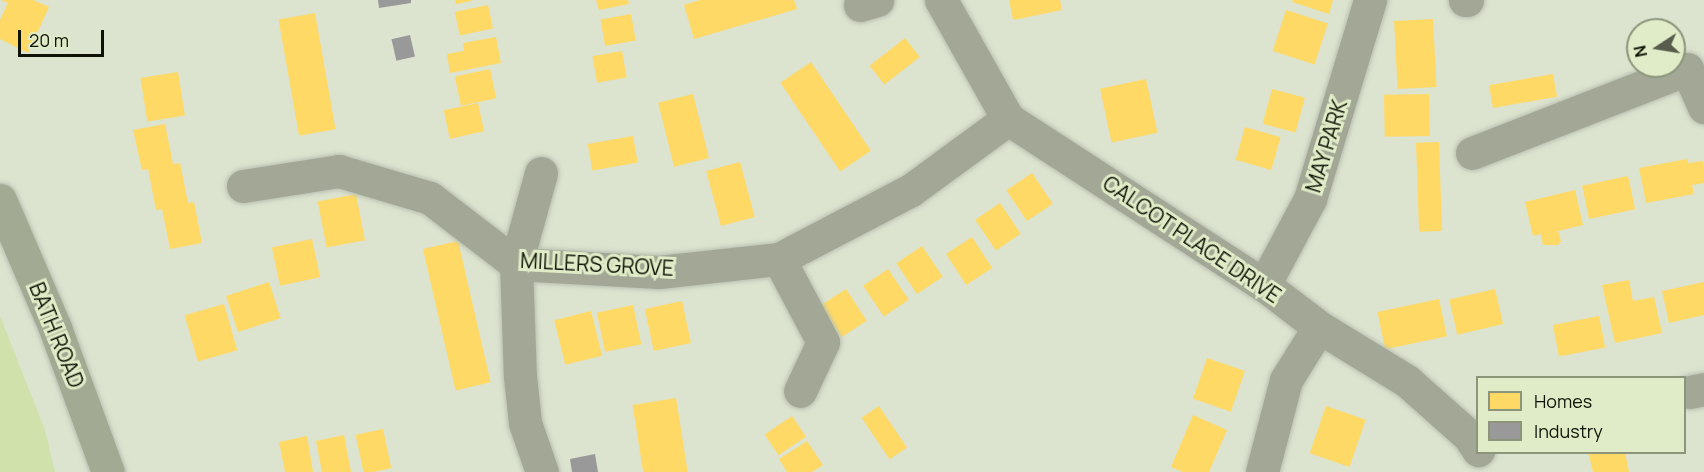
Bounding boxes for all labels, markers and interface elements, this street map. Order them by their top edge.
scale bar [21,18,106,56]
north arrow [1626,18,1686,78]
text: 20 m [29,28,69,52]
text: N [1628,43,1652,59]
street label: MAY PARK [1300,96,1352,196]
street label: CALCOT PLACE DRIVE [1098,170,1286,308]
street label: MILLERS GROVE [520,247,674,281]
street label: BATH ROAD [24,279,90,391]
legend [1476,376,1686,454]
text: Homes [1534,389,1592,413]
text: Industry [1534,419,1603,443]

